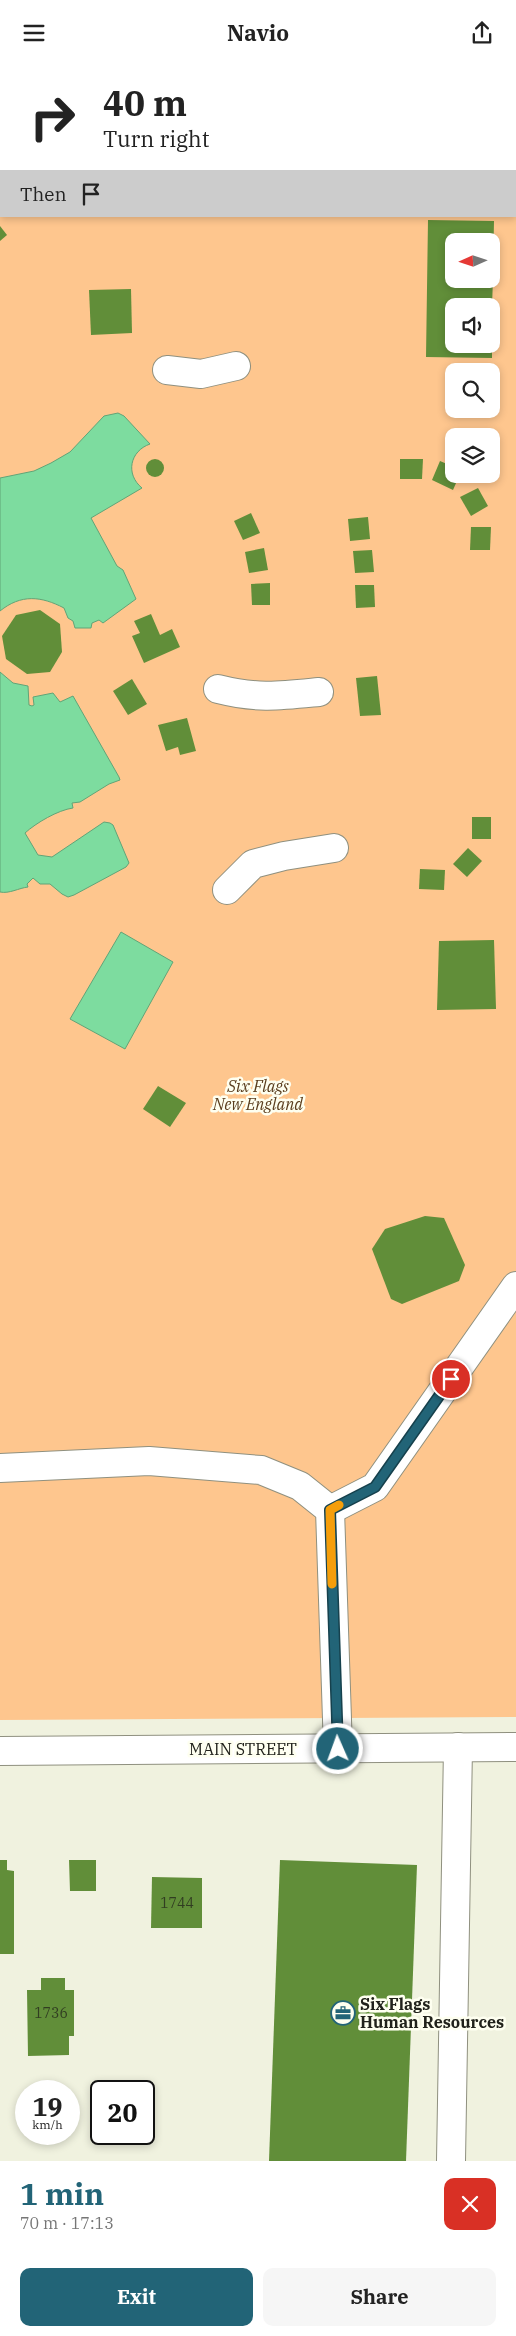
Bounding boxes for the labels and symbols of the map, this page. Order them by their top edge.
north arrow [445,233,500,287]
park label: Six Flags New England [212,1076,303,1114]
pin [430,1358,472,1400]
position arrow [311,1722,363,1774]
street label: MAIN STREET [189,1739,297,1759]
house number: 1744 [160,1894,194,1912]
place label: Six Flags Human Resources [360,1994,504,2032]
office icon: Six Flags Human Resources [330,2000,356,2026]
house number: 1736 [34,2004,68,2022]
speed limit sign: 20 [90,2080,155,2145]

